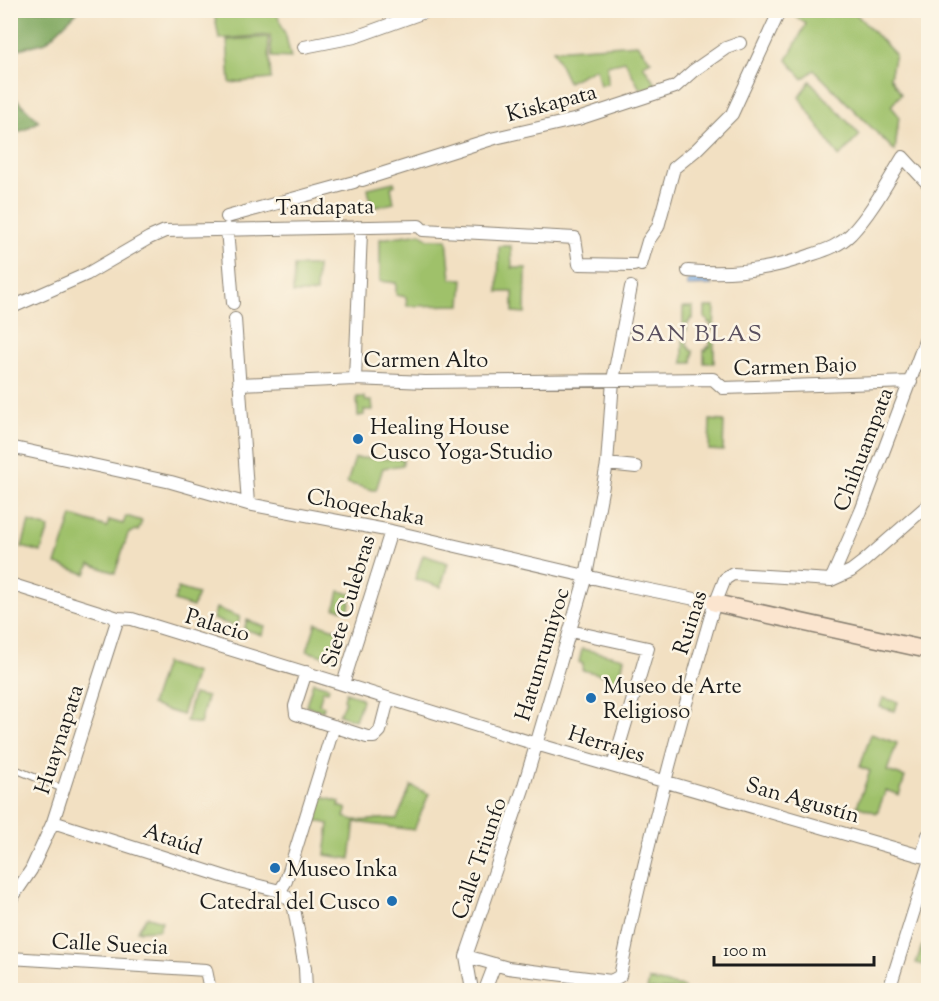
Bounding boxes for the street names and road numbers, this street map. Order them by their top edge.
street label: Kiskapata [503,77,601,132]
street label: Tandapata [275,192,375,226]
street label: Carmen Alto [364,346,488,378]
street label: Carmen Bajo [733,350,857,386]
street label: Chihuampata [827,384,903,517]
street label: Choqechaka [304,482,427,536]
street label: Siete Culebras [315,532,385,672]
street label: Hatunrumiyoc [508,584,579,726]
street label: Ruinas [666,587,717,659]
street label: Palacio [181,602,254,652]
street label: Huaynapata [28,681,94,799]
street label: Herrajes [564,719,649,773]
street label: San Agustín [741,770,863,833]
street label: Calle Triunfo [445,794,517,924]
street label: Ataúd [139,816,206,865]
street label: Calle Suecia [51,927,169,965]

